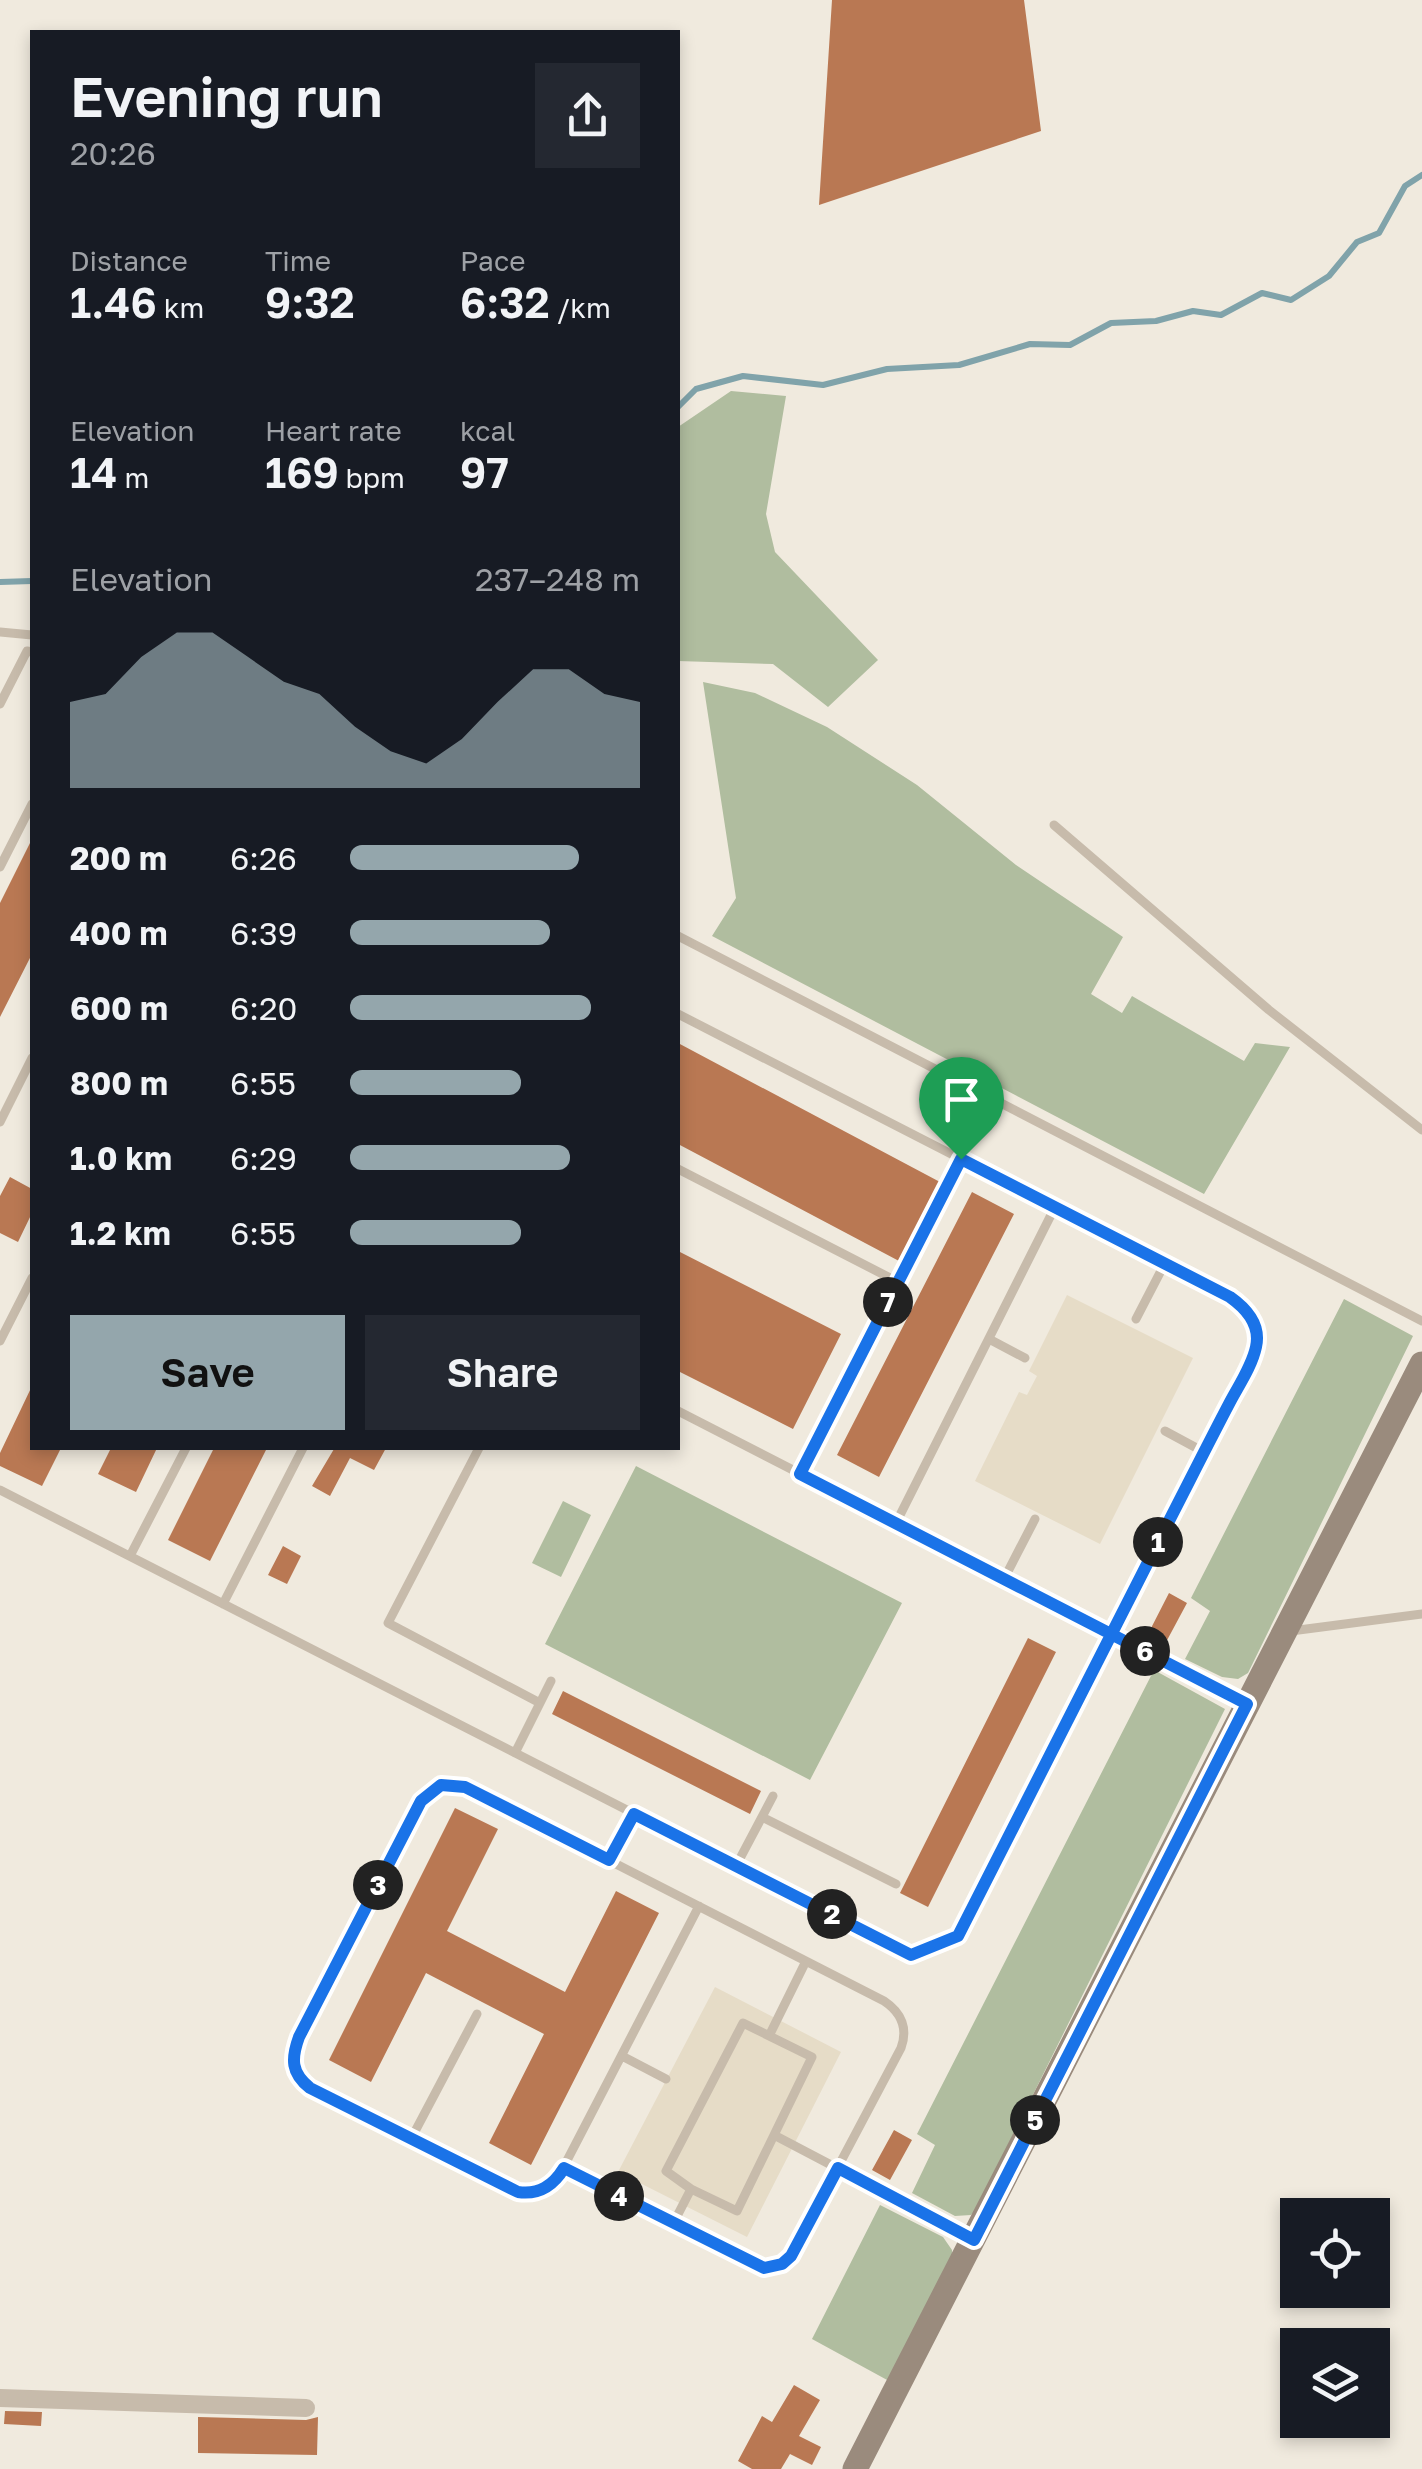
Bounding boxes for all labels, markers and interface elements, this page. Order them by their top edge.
text: Evening run [70,63,383,129]
button: share [535,63,640,168]
text: 20:26 [70,134,156,172]
text: Distance [70,244,188,277]
text: Time [265,244,331,277]
text: Pace [460,244,525,277]
text: 1.46 [70,277,157,327]
text: 9:32 [265,277,355,327]
text: 6:32 [460,277,550,327]
text: km [157,291,204,324]
text: /km [550,291,611,324]
text: Elevation [70,414,195,447]
text: Heart rate [265,414,402,447]
text: kcal [460,414,515,447]
text: 14 [70,447,118,497]
text: 169 [265,447,339,497]
text: 97 [460,447,509,497]
text: m [118,461,149,494]
text: bpm [339,461,405,494]
text: Elevation [70,560,212,598]
text: 237–248 m [475,560,640,598]
text: 200 m [70,839,167,877]
text: 6:26 [230,839,297,877]
text: 400 m [70,914,168,952]
text: 6:39 [230,914,297,952]
text: 600 m [70,989,168,1027]
text: 6:20 [230,989,297,1027]
pin [919,1057,1004,1160]
text: 800 m [70,1064,168,1102]
text: 6:55 [230,1064,296,1102]
icon: arrive [934,1072,989,1127]
text: 1.0 km [70,1139,172,1177]
text: 6:29 [230,1139,297,1177]
text: 1.2 km [70,1214,171,1252]
text: 6:55 [230,1214,296,1252]
pin: 7 [863,1277,913,1327]
text: 7 [880,1285,896,1318]
button: Save [70,1315,345,1430]
button: Share [365,1315,640,1430]
pin: 1 [1133,1517,1183,1567]
text: 1 [1151,1525,1165,1558]
pin: 6 [1120,1626,1170,1676]
text: 6 [1136,1634,1154,1667]
pin: 3 [353,1860,403,1910]
text: 3 [369,1868,387,1901]
pin: 2 [807,1889,857,1939]
text: 2 [823,1897,841,1930]
pin: 5 [1010,2095,1060,2145]
text: 5 [1026,2103,1044,2136]
pin: 4 [594,2171,644,2221]
text: 4 [610,2179,628,2212]
map controls [1280,2198,1390,2438]
button: locate [1280,2198,1390,2308]
button: layers [1280,2328,1390,2438]

